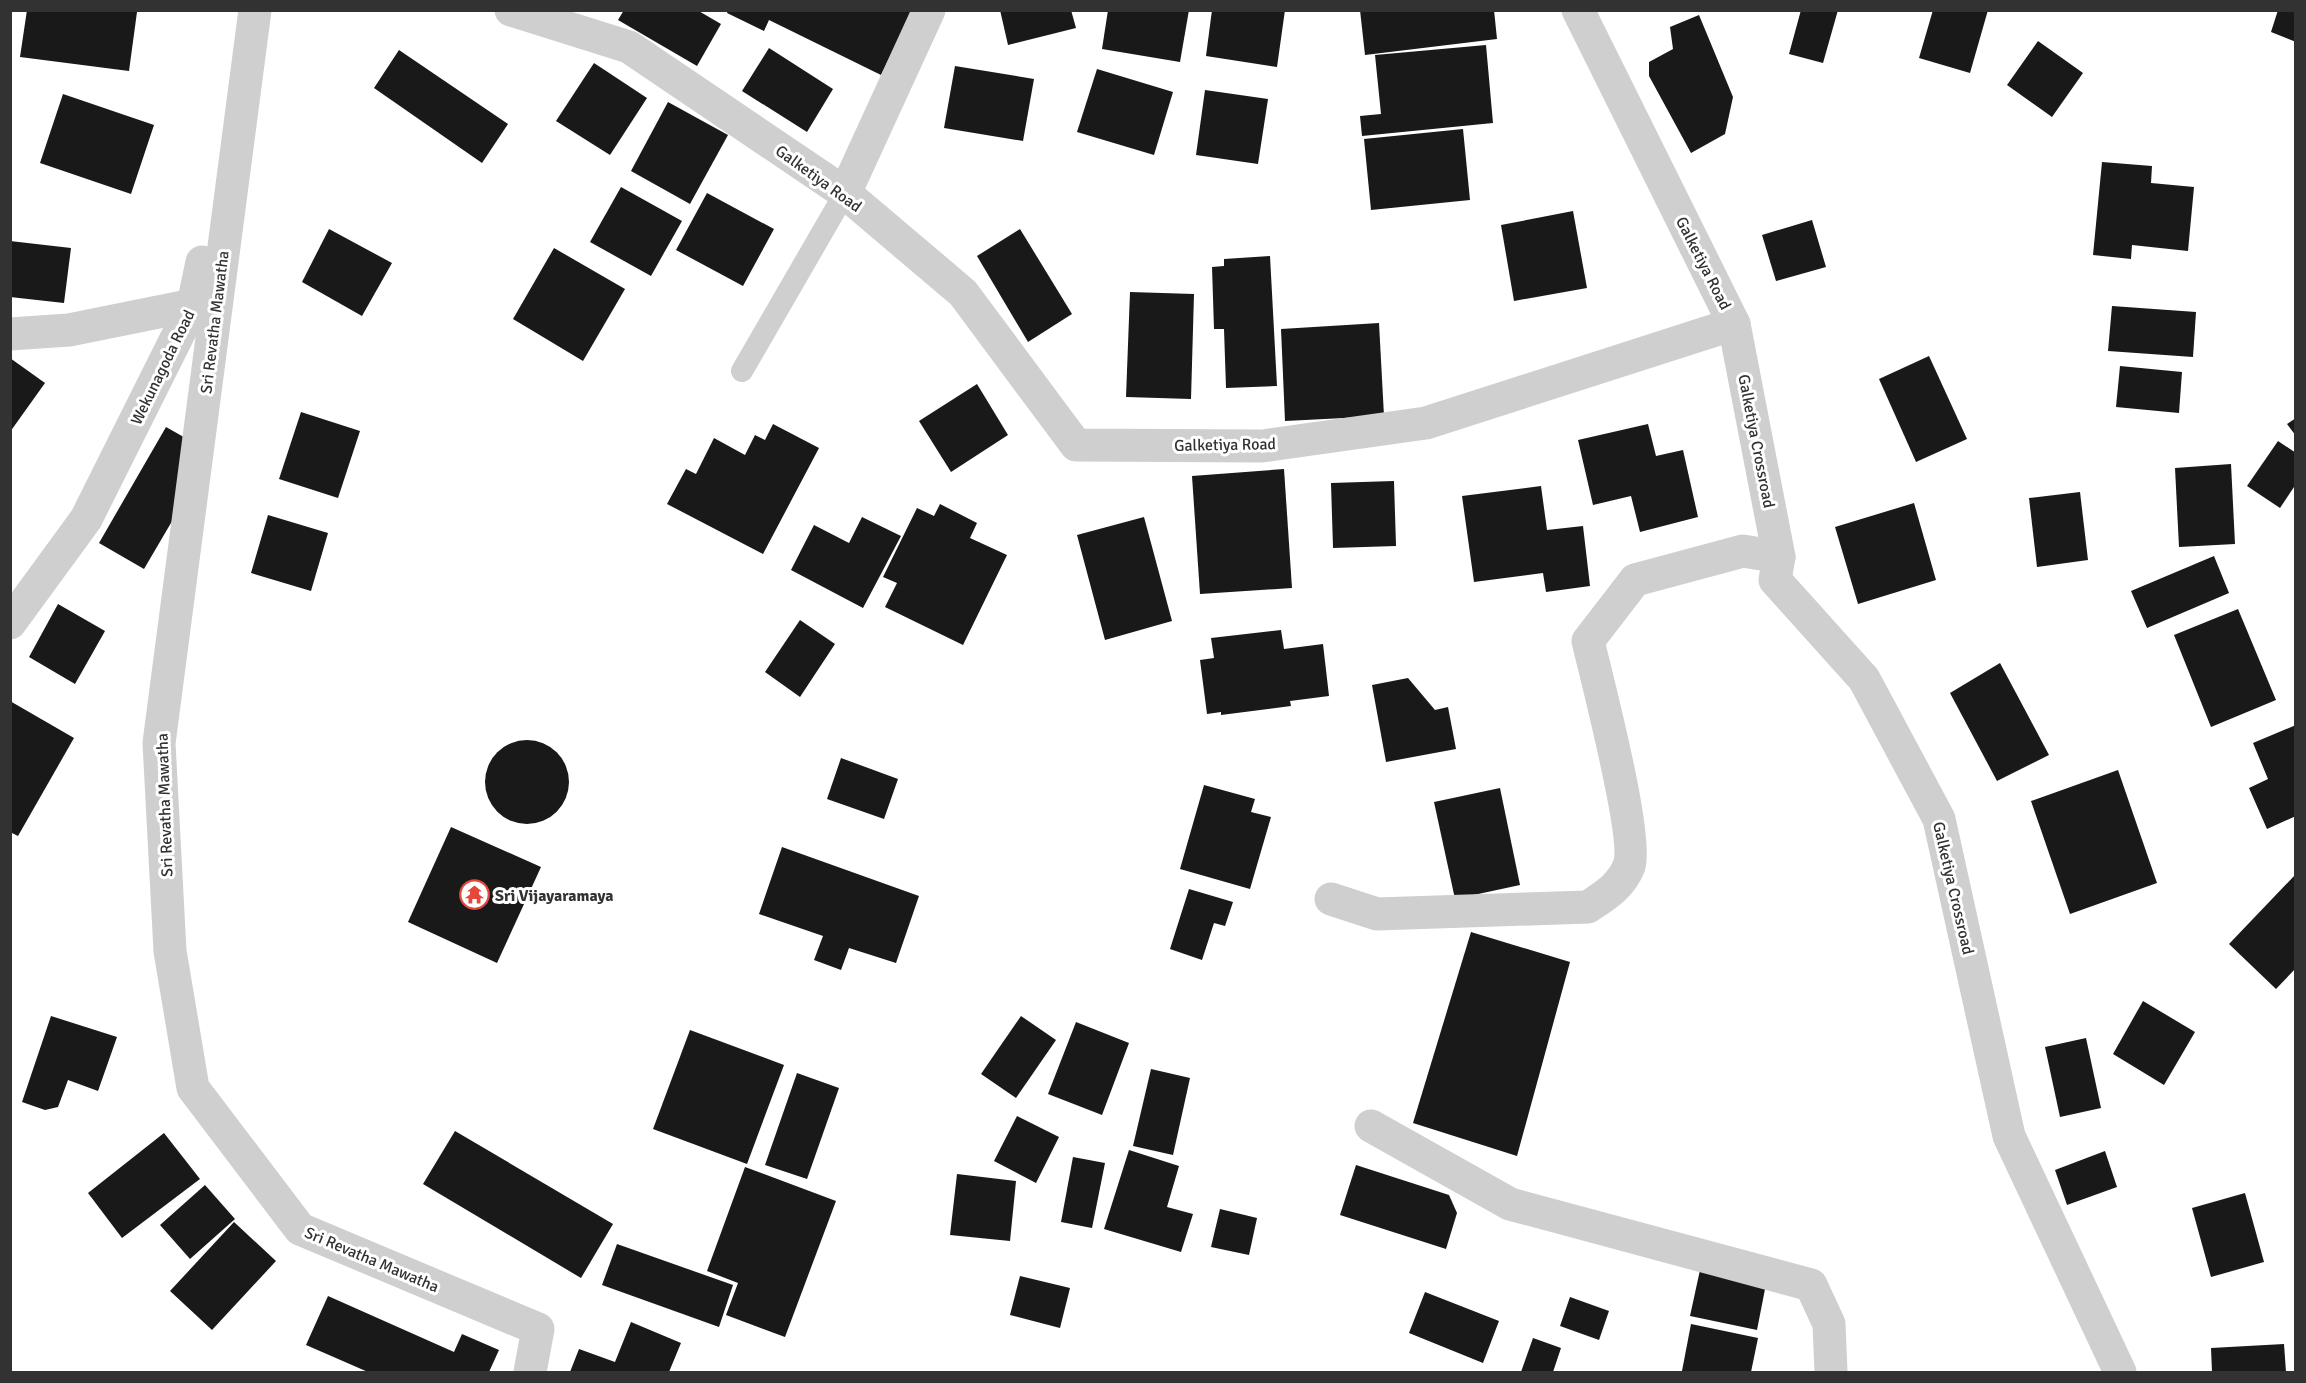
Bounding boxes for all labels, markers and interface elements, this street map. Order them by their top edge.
street label: Galketiya Road [771,141,866,217]
street label: Galketiya Road [1671,214,1735,313]
street label: Sri Revatha Mawatha [196,249,234,395]
street label: Wekunagoda Road [126,307,199,428]
street label: Galketiya Crossroad [1733,373,1779,510]
street label: Galketiya Road [1174,434,1276,456]
street label: Sri Revatha Mawatha [152,733,178,877]
street label: Galketiya Crossroad [1928,820,1978,957]
temple icon: Sri Vijayaramaya [458,879,490,911]
place label: Sri Vijayaramaya [495,886,613,906]
street label: Sri Revatha Mawatha [301,1223,442,1297]

